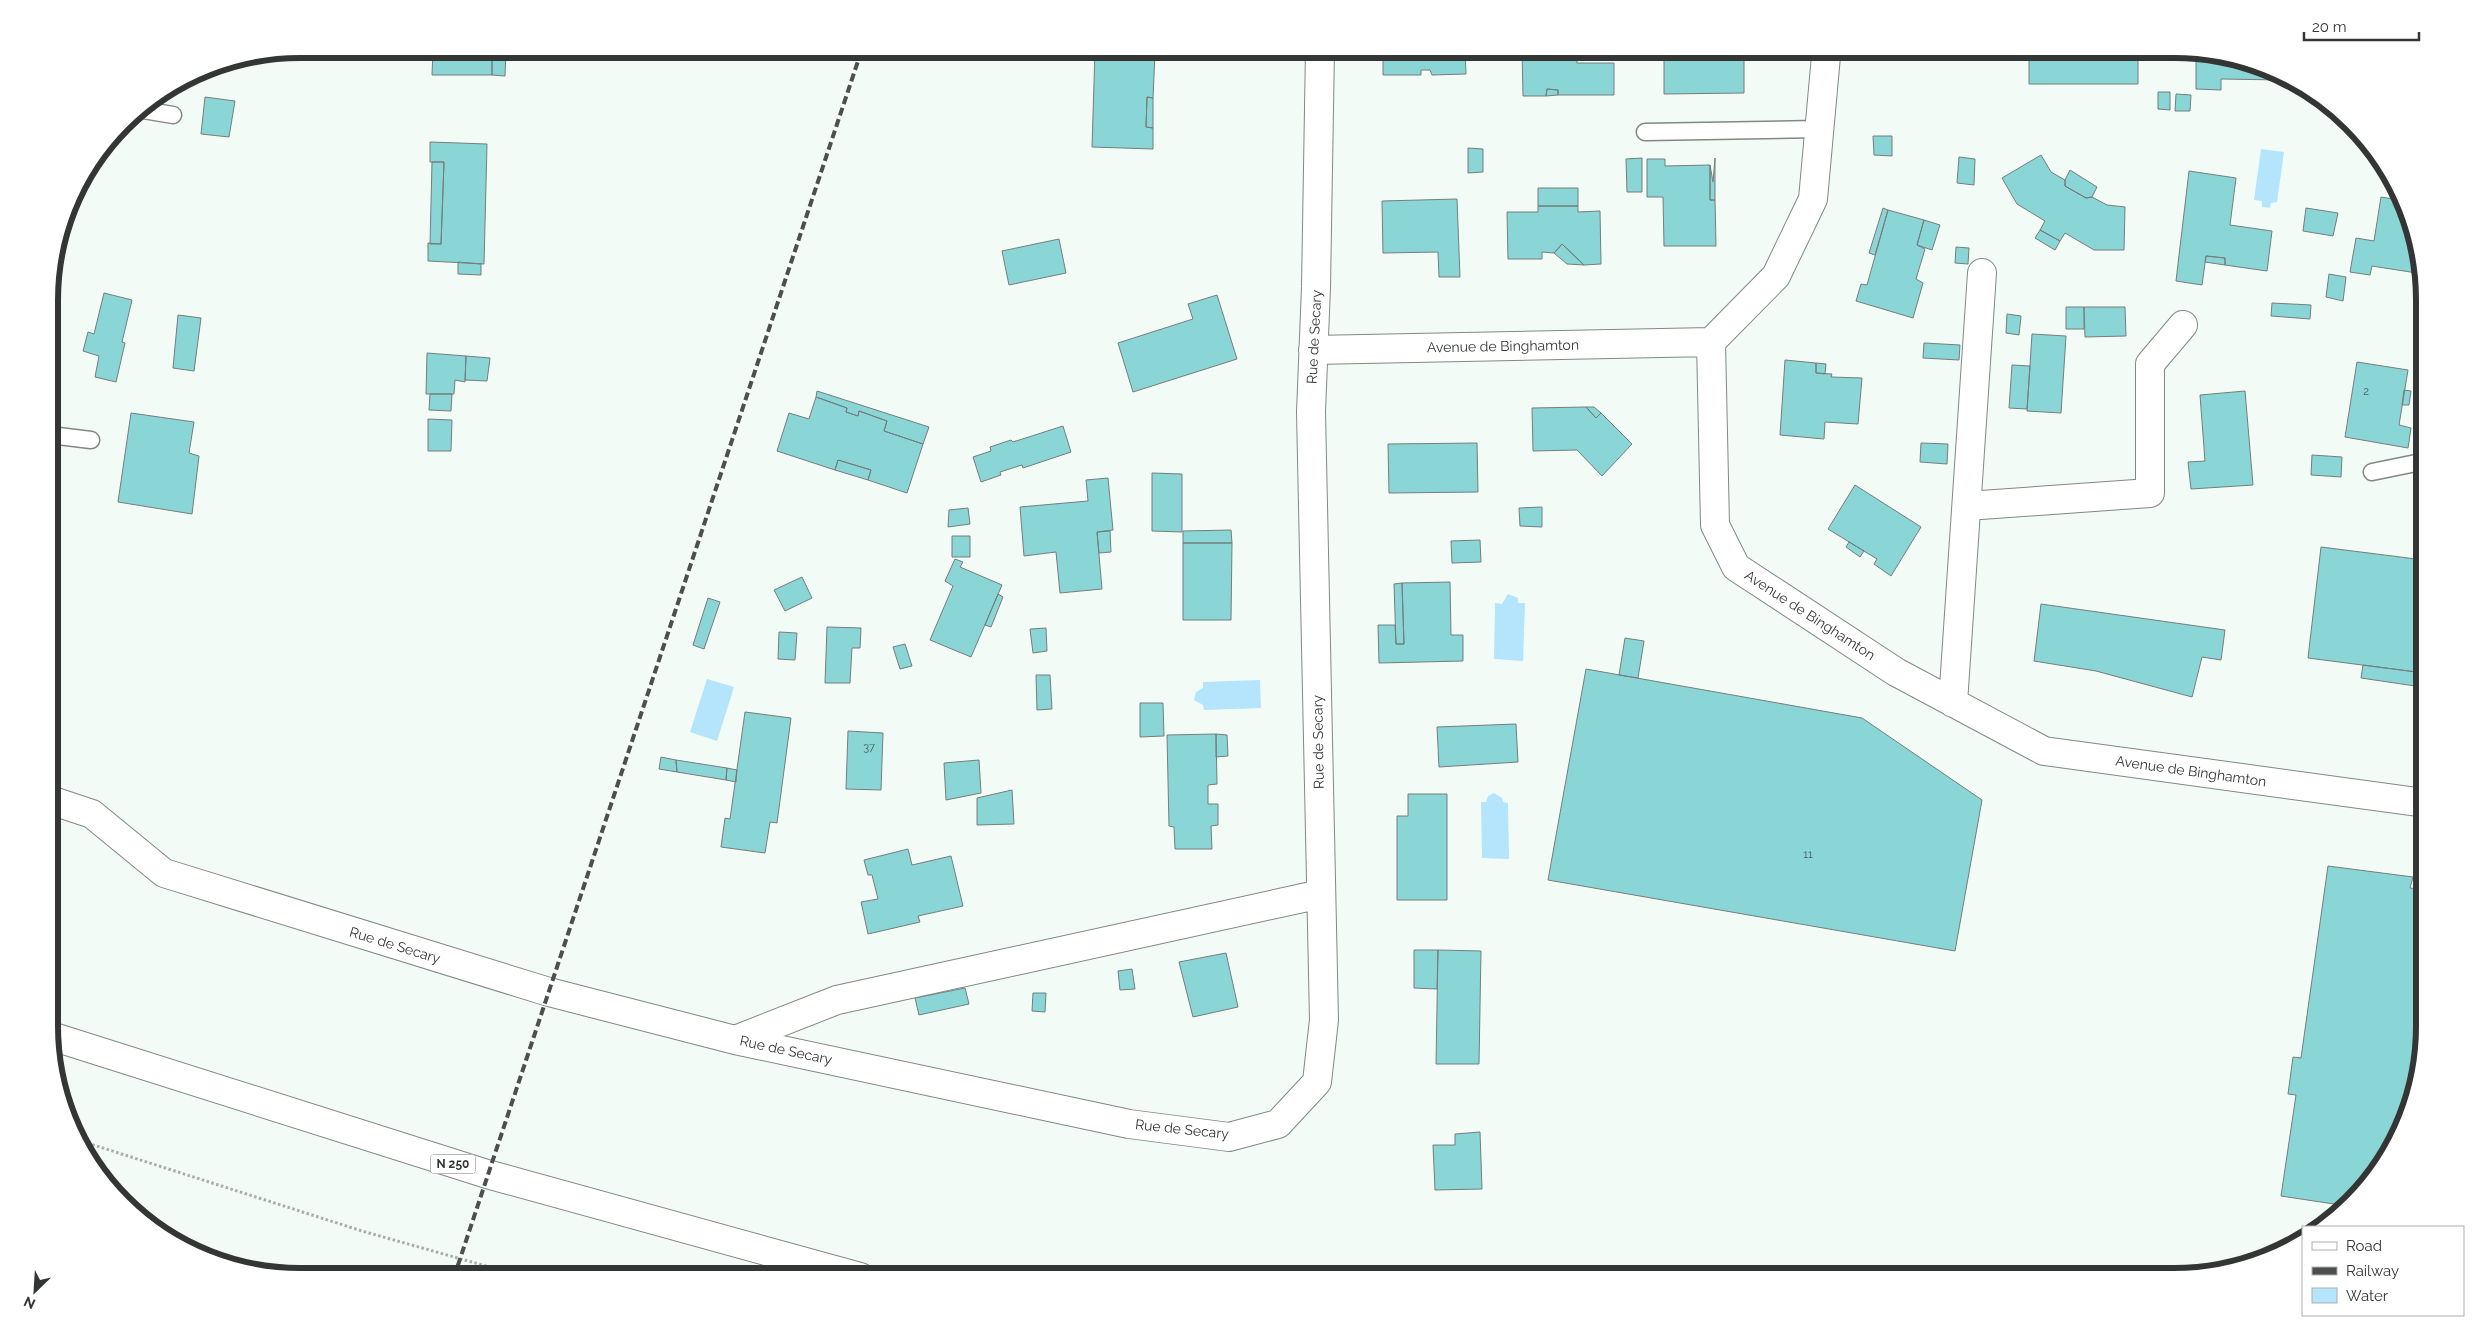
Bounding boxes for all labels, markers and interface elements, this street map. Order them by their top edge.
scale bar [2304,10,2419,42]
text: 20 m [2312,18,2347,36]
street label: Rue de Secary [1304,289,1324,384]
street label: Avenue de Binghamton [1427,337,1579,355]
house number: 2 [2363,385,2369,398]
street label: Avenue de Binghamton [1742,567,1878,663]
street label: Rue de Secary [1309,694,1327,789]
house number: 37 [863,741,875,754]
street label: Avenue de Binghamton [2115,752,2267,790]
house number: 11 [1803,848,1813,861]
street label: Rue de Secary [348,924,443,967]
street label: Rue de Secary [738,1032,834,1068]
street label: Rue de Secary [1134,1116,1230,1142]
road number: N 250 [430,1154,476,1174]
legend [2302,1226,2464,1316]
text: Road [2346,1237,2382,1255]
text: Railway [2346,1262,2399,1280]
north arrow [10,1266,60,1316]
text: Water [2346,1287,2389,1305]
text: N [21,1293,38,1312]

